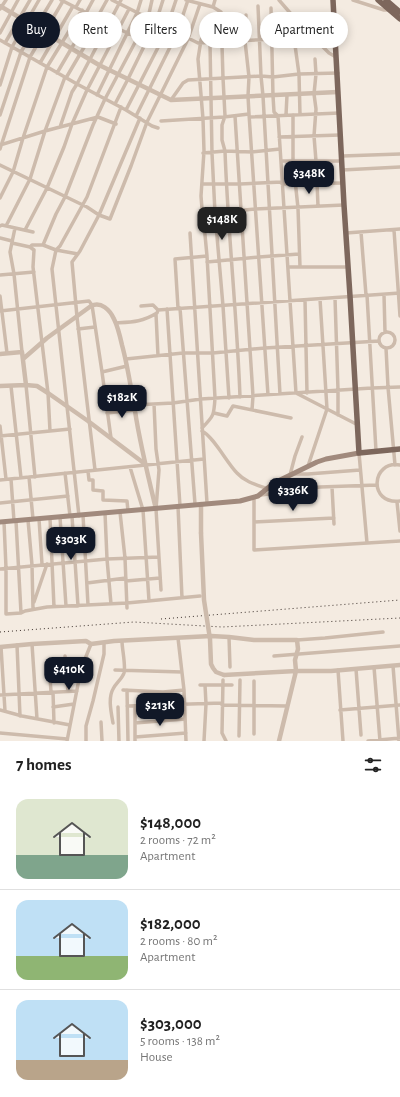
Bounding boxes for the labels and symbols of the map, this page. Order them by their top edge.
pin: $348K [281,161,337,195]
pin: $148K [194,207,250,241]
pin: $182K [94,385,150,419]
pin: $336K [265,478,321,512]
pin: $303K [43,527,99,561]
pin: $410K [41,657,97,691]
pin: $213K [132,693,188,727]

